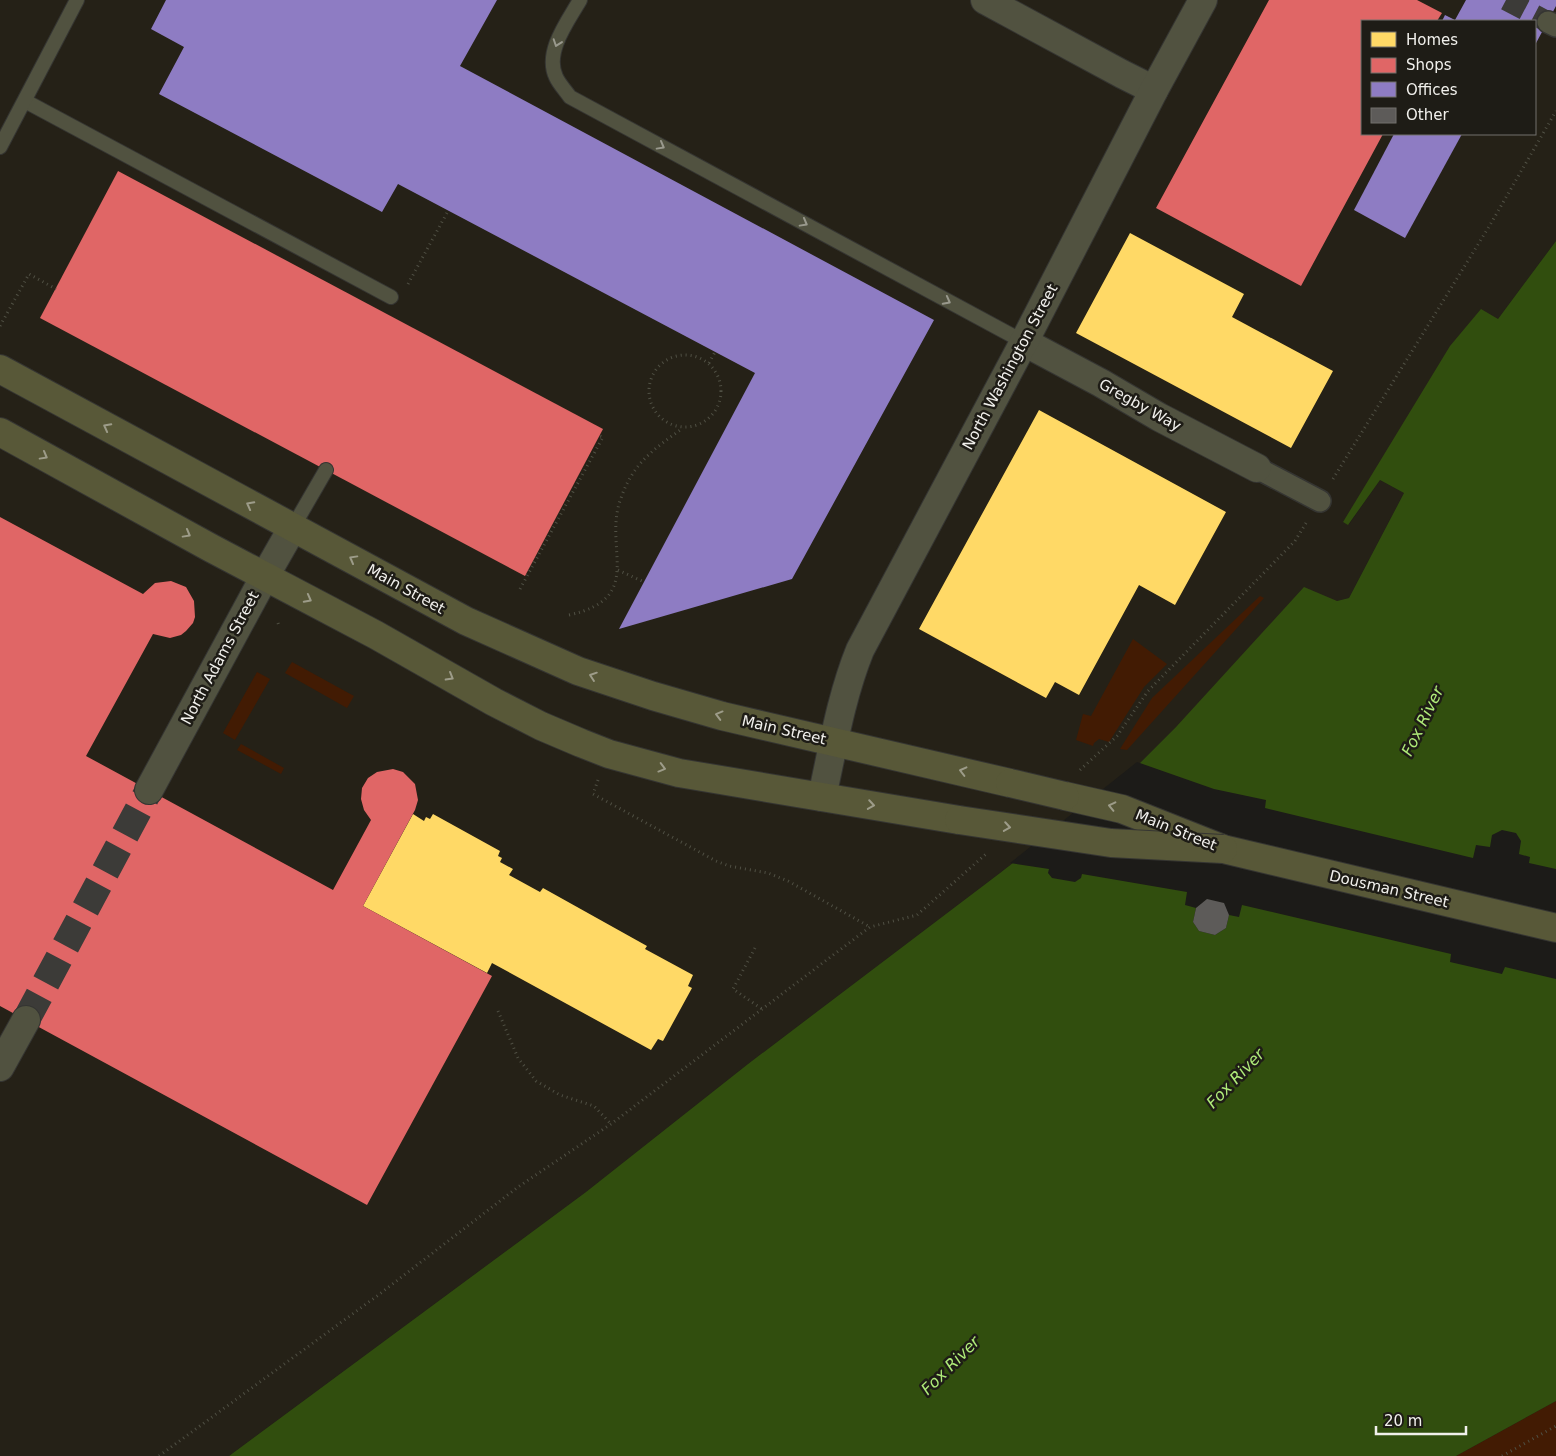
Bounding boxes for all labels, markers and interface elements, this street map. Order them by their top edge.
legend [1361,20,1536,135]
text: Homes [1406,31,1458,49]
one-way arrow [553,38,563,47]
text: Shops [1406,56,1452,74]
text: Offices [1406,81,1458,99]
text: Other [1406,106,1449,124]
one-way arrow [656,139,665,149]
one-way arrow [798,217,807,227]
street label: North Washington Street [959,281,1061,453]
one-way arrow [941,294,950,304]
street label: Gregby Way [1096,375,1184,435]
one-way arrow [103,424,112,434]
one-way arrow [39,450,48,460]
one-way arrow [246,501,255,511]
one-way arrow [181,528,190,538]
one-way arrow [349,556,358,566]
street label: Main Street [364,560,448,618]
street label: North Adams Street [177,588,263,728]
one-way arrow [303,593,312,603]
one-way arrow [445,671,454,681]
one-way arrow [589,671,598,681]
water label: Fox River [1397,682,1448,759]
one-way arrow [715,710,723,720]
street label: Main Street [740,712,828,748]
one-way arrow [657,762,666,773]
one-way arrow [959,767,967,777]
one-way arrow [866,799,875,809]
one-way arrow [1108,802,1116,812]
street label: Main Street [1133,806,1219,855]
one-way arrow [1003,822,1012,832]
street label: Dousman Street [1328,867,1450,911]
water label: Fox River [1202,1044,1269,1112]
water label: Fox River [917,1331,985,1399]
scale bar [1376,1404,1466,1436]
text: 20 m [1384,1412,1422,1430]

